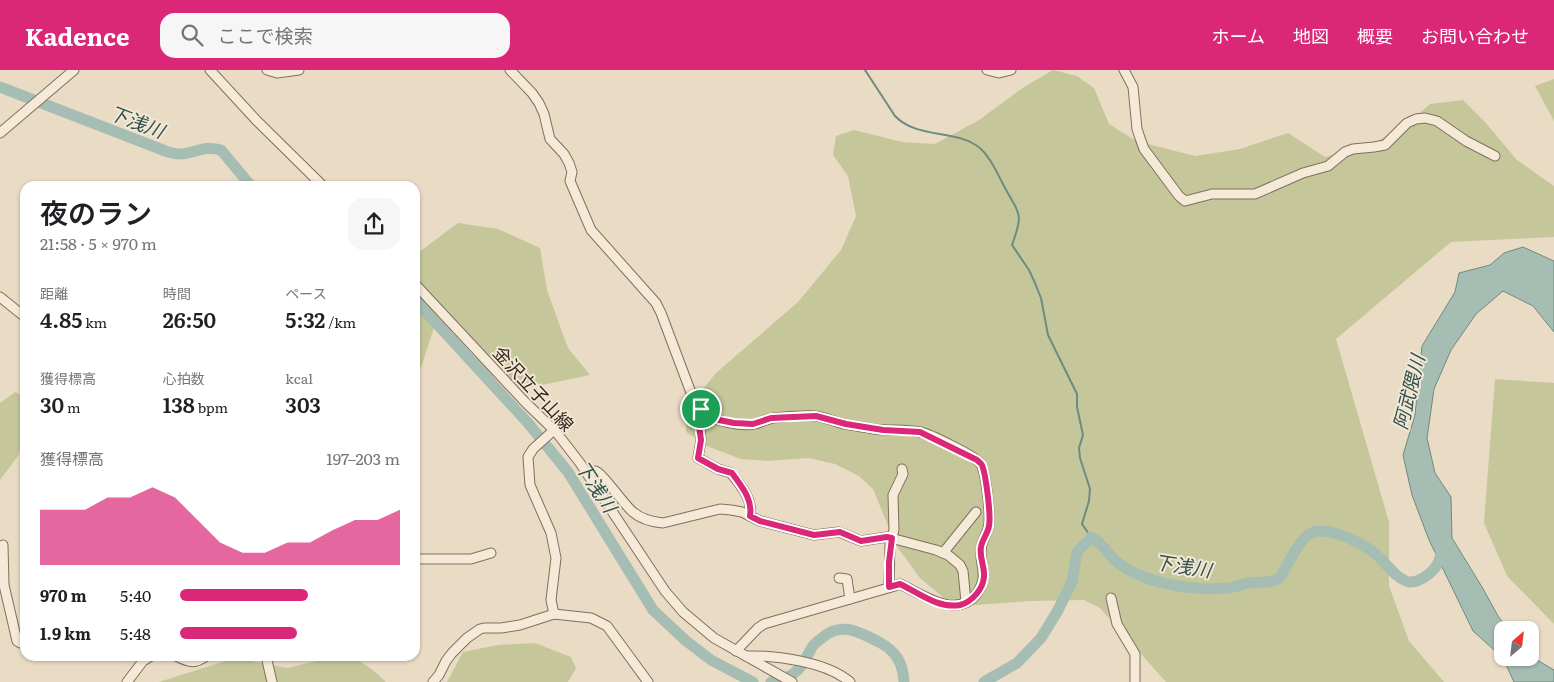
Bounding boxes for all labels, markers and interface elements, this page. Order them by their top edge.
search box [160,13,510,58]
text: Kadence [25,18,130,53]
icon: search [178,21,206,49]
text: ここで検索 [218,21,313,49]
text: ホーム [1212,22,1265,49]
text: 地図 [1293,22,1329,49]
text: 概要 [1357,22,1393,49]
text: お問い合わせ [1421,22,1529,49]
water label: 下浅川 [105,98,170,145]
text: 夜のラン [40,191,152,233]
button: share [348,198,400,250]
text: 21:58 · 5 × 970 m [40,231,157,255]
text: 距離 [40,283,68,303]
text: 時間 [163,283,191,303]
text: ペース [285,283,327,303]
text: 4.85 [40,303,82,334]
text: 26:50 [163,303,216,334]
text: 5:32 [285,303,325,334]
text: km [82,312,107,332]
text: /km [325,312,356,332]
street label: 金沢立子山線 [487,339,581,437]
water label: 阿武隈川 [1385,350,1431,432]
text: 獲得標高 [40,368,96,388]
text: 心拍数 [163,368,205,388]
text: kcal [285,368,313,388]
text: 30 [40,388,64,419]
text: 138 [163,388,195,419]
text: 303 [285,388,321,419]
pin [680,388,722,430]
icon: arrive [687,395,715,423]
text: m [64,397,81,417]
text: bpm [195,397,228,417]
text: 獲得標高 [40,446,104,470]
text: 197–203 m [326,446,400,470]
water label: 下浅川 [570,454,625,519]
water label: 下浅川 [1153,547,1215,584]
text: 970 m [40,583,87,607]
text: 5:40 [120,583,151,607]
text: 1.9 km [40,621,91,645]
text: 5:48 [120,621,151,645]
north arrow [1494,621,1539,666]
map controls [1494,621,1539,666]

